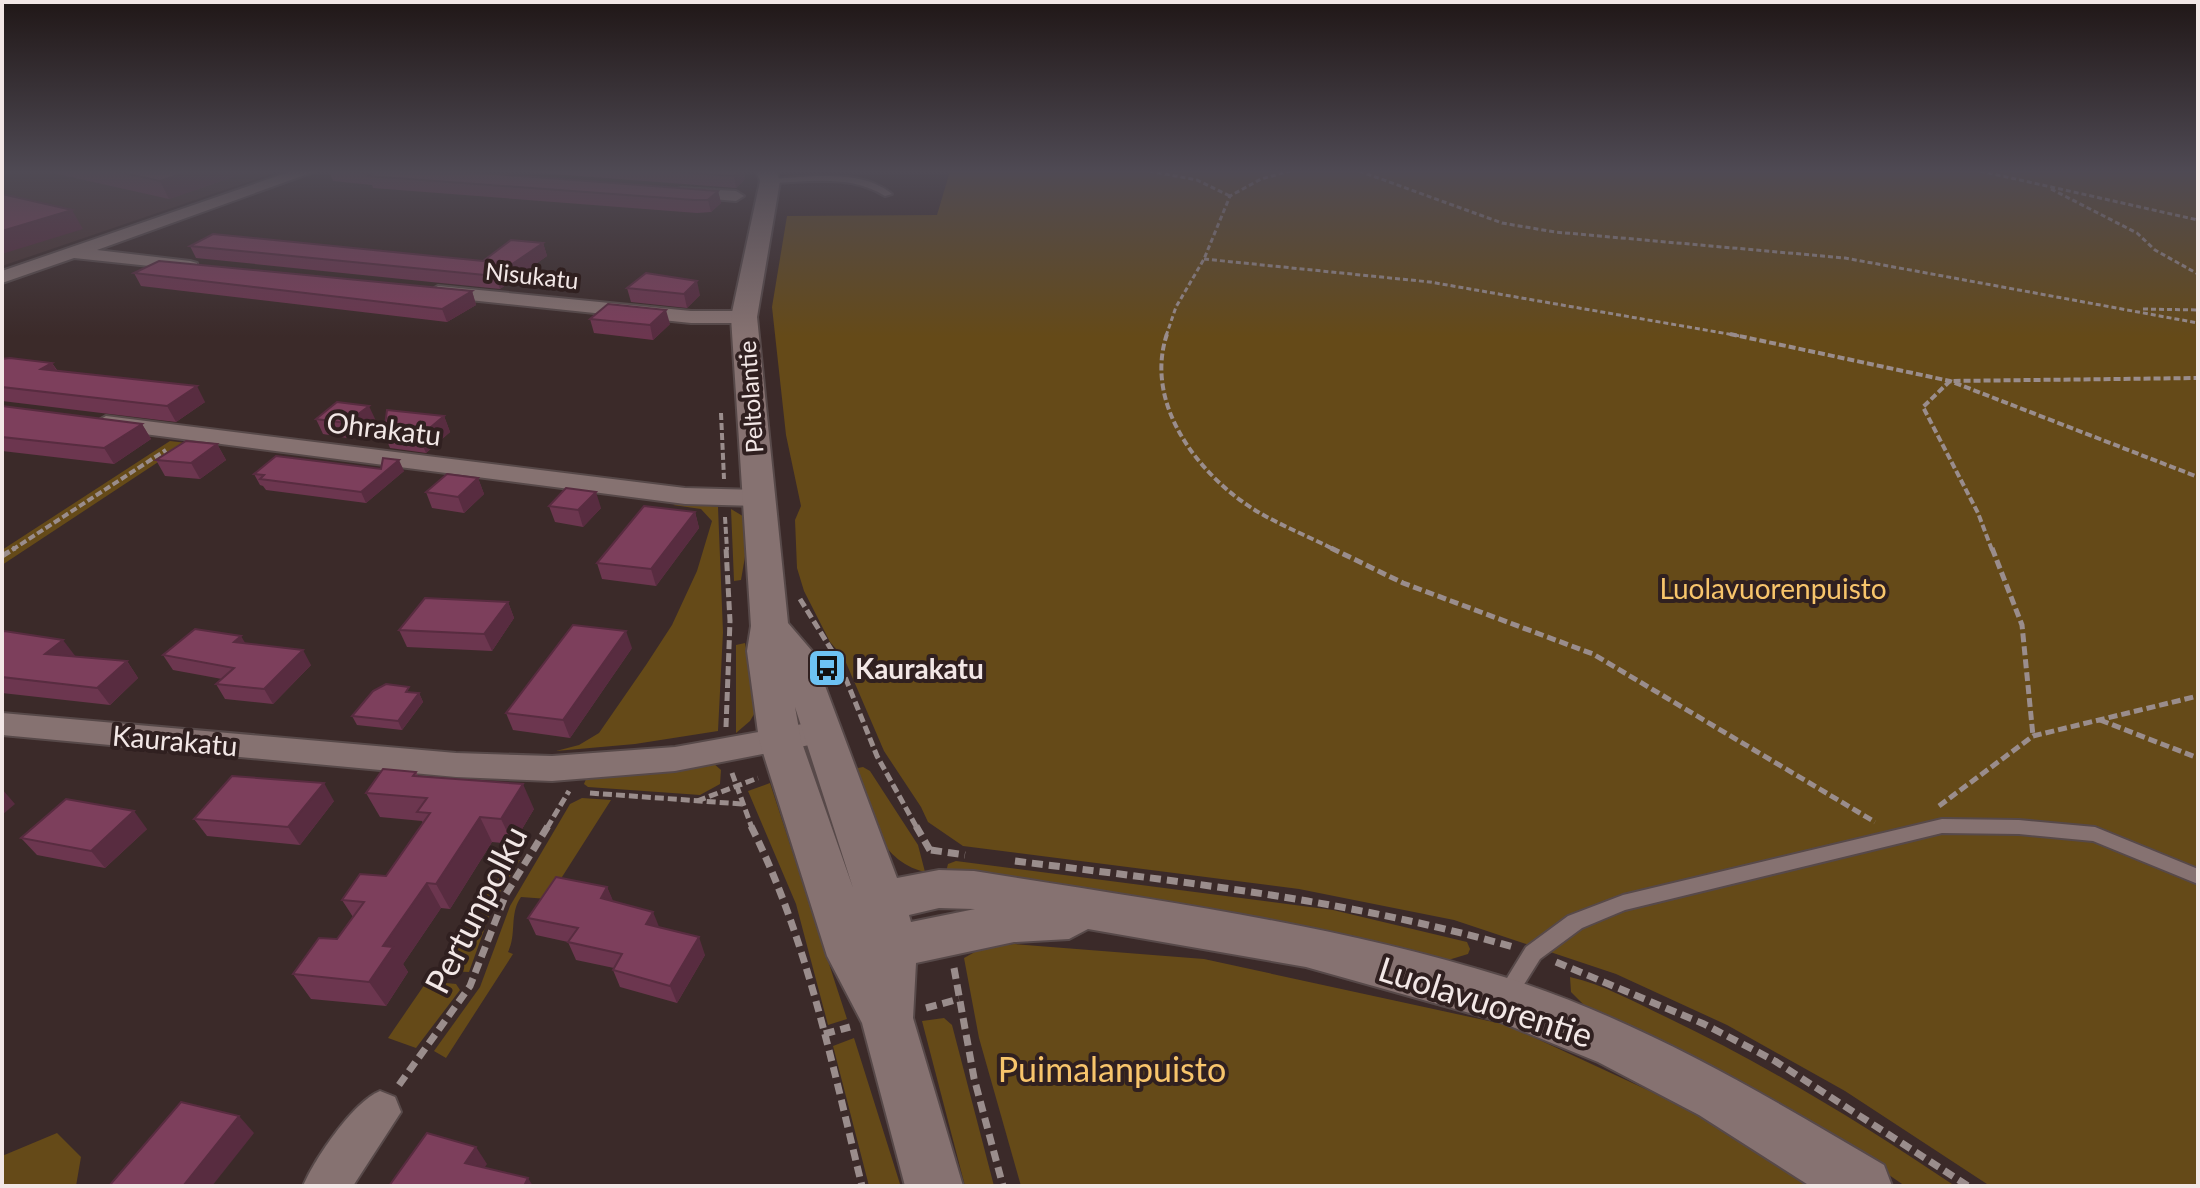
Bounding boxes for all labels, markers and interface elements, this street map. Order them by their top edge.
street label: Nisukatu [484,256,580,294]
street label: Peltolantie [732,340,768,454]
street label: Ohrakatu [325,404,443,452]
park label: Luolavuorenpuisto [1659,571,1887,605]
bus stop icon: Kaurakatu [806,647,848,689]
place label: Kaurakatu [855,651,984,685]
street label: Kaurakatu [111,718,239,762]
street label: Pertunpolku [415,818,535,1000]
street label: Luolavuorentie [1374,947,1598,1055]
park label: Puimalanpuisto [998,1048,1226,1089]

